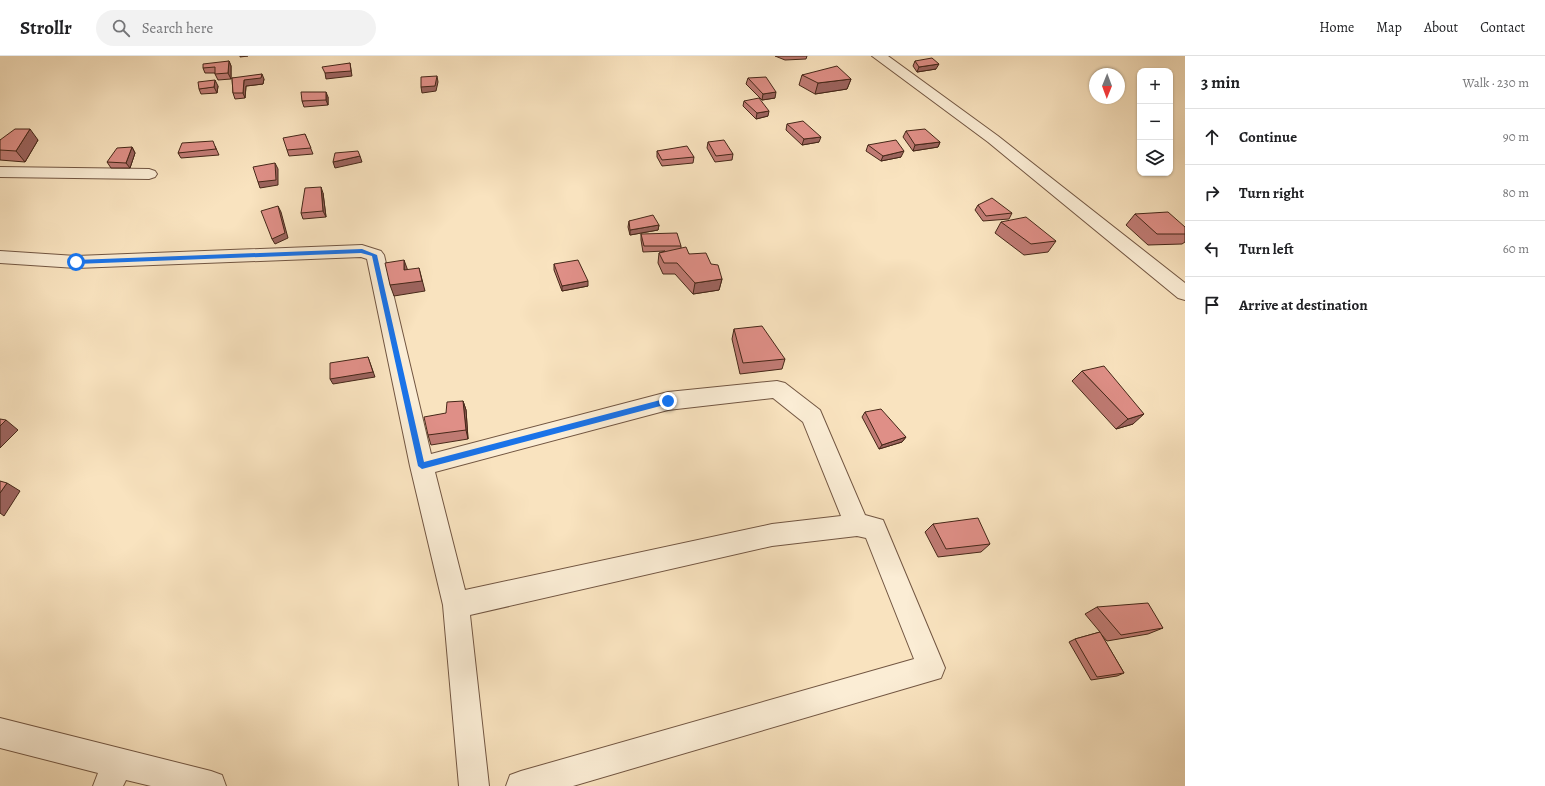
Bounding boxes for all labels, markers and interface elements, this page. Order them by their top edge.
search box [96,10,376,46]
text: Strollr [20,15,72,41]
icon: search [110,17,132,39]
text: Search here [142,18,213,38]
text: Home [1319,18,1354,37]
text: Map [1376,18,1402,37]
text: About [1424,18,1458,37]
text: Contact [1480,18,1525,37]
north arrow [1089,68,1125,104]
map controls [1137,68,1173,176]
button: + [1137,68,1173,104]
text: 3 min [1201,71,1240,94]
text: Walk · 230 m [1463,74,1529,91]
button: − [1137,104,1173,140]
icon: ahead [1201,126,1223,148]
text: Continue [1239,127,1297,147]
text: 90 m [1503,128,1529,145]
button: layers [1137,140,1173,176]
icon: right [1201,182,1223,204]
text: Turn right [1239,183,1304,203]
text: 80 m [1502,184,1529,201]
icon: left [1201,238,1223,260]
text: Turn left [1239,239,1294,259]
text: 60 m [1503,240,1529,257]
route start [67,253,85,271]
icon: arrive [1201,294,1223,316]
text: Arrive at destination [1239,295,1368,315]
route end [659,392,677,410]

